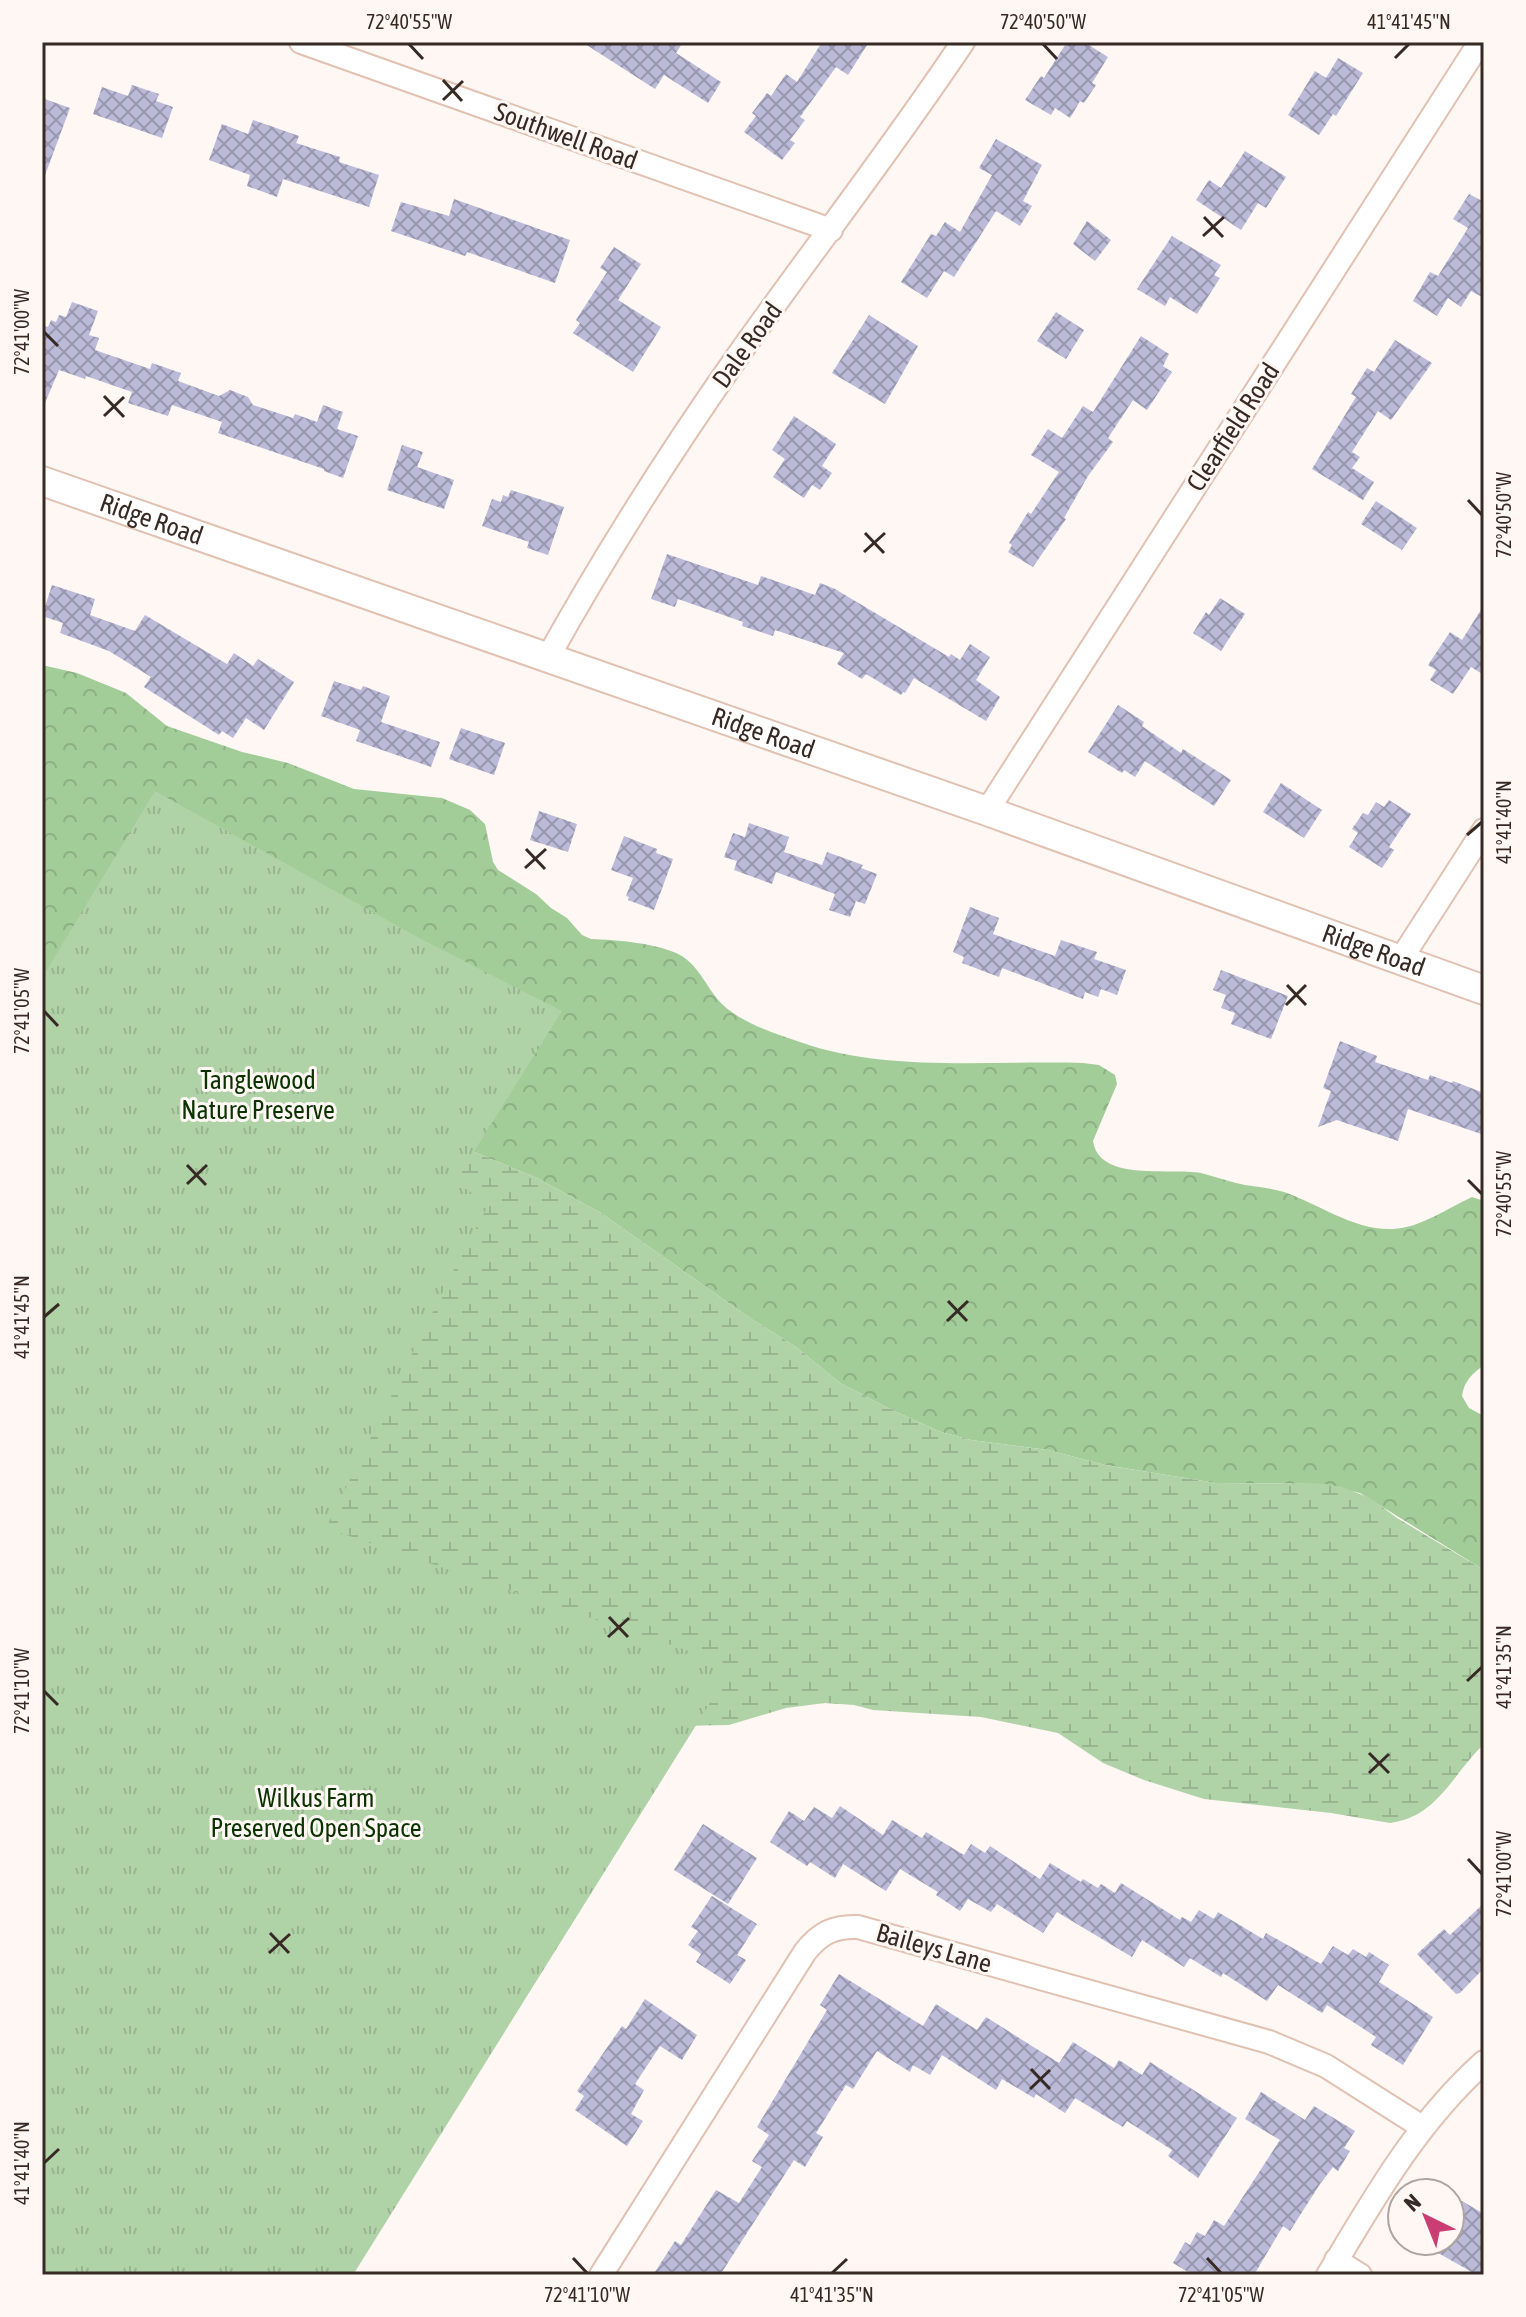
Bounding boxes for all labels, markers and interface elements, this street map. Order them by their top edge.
text: 72°40'55"W [366,10,453,33]
text: 72°40'50"W [1000,10,1087,33]
text: 41°41'45"N [1367,10,1451,33]
street label: Southwell Road [490,96,642,176]
text: 72°41'00"W [10,288,33,375]
street label: Dale Road [706,296,788,394]
street label: Clearfield Road [1180,357,1286,497]
text: 72°40'50"W [1492,471,1515,558]
street label: Ridge Road [96,487,207,551]
street label: Ridge Road [708,701,819,765]
text: 41°41'40"N [1492,780,1515,864]
street label: Ridge Road [1318,918,1429,983]
text: 72°41'05"W [10,967,33,1054]
park label: Tanglewood Nature Preserve [181,1065,335,1125]
text: 72°40'55"W [1492,1150,1515,1237]
text: 41°41'45"N [10,1275,33,1359]
text: 41°41'35"N [1492,1625,1515,1709]
text: 72°41'10"W [10,1647,33,1734]
park label: Wilkus Farm Preserved Open Space [210,1783,422,1843]
text: 72°41'00"W [1492,1830,1515,1917]
street label: Baileys Lane [873,1917,995,1979]
text: 41°41'40"N [10,2121,33,2205]
north arrow [1386,2177,1466,2257]
text: N [1399,2188,1426,2216]
text: 72°41'10"W [544,2283,631,2306]
text: 41°41'35"N [790,2283,874,2306]
text: 72°41'05"W [1178,2283,1265,2306]

